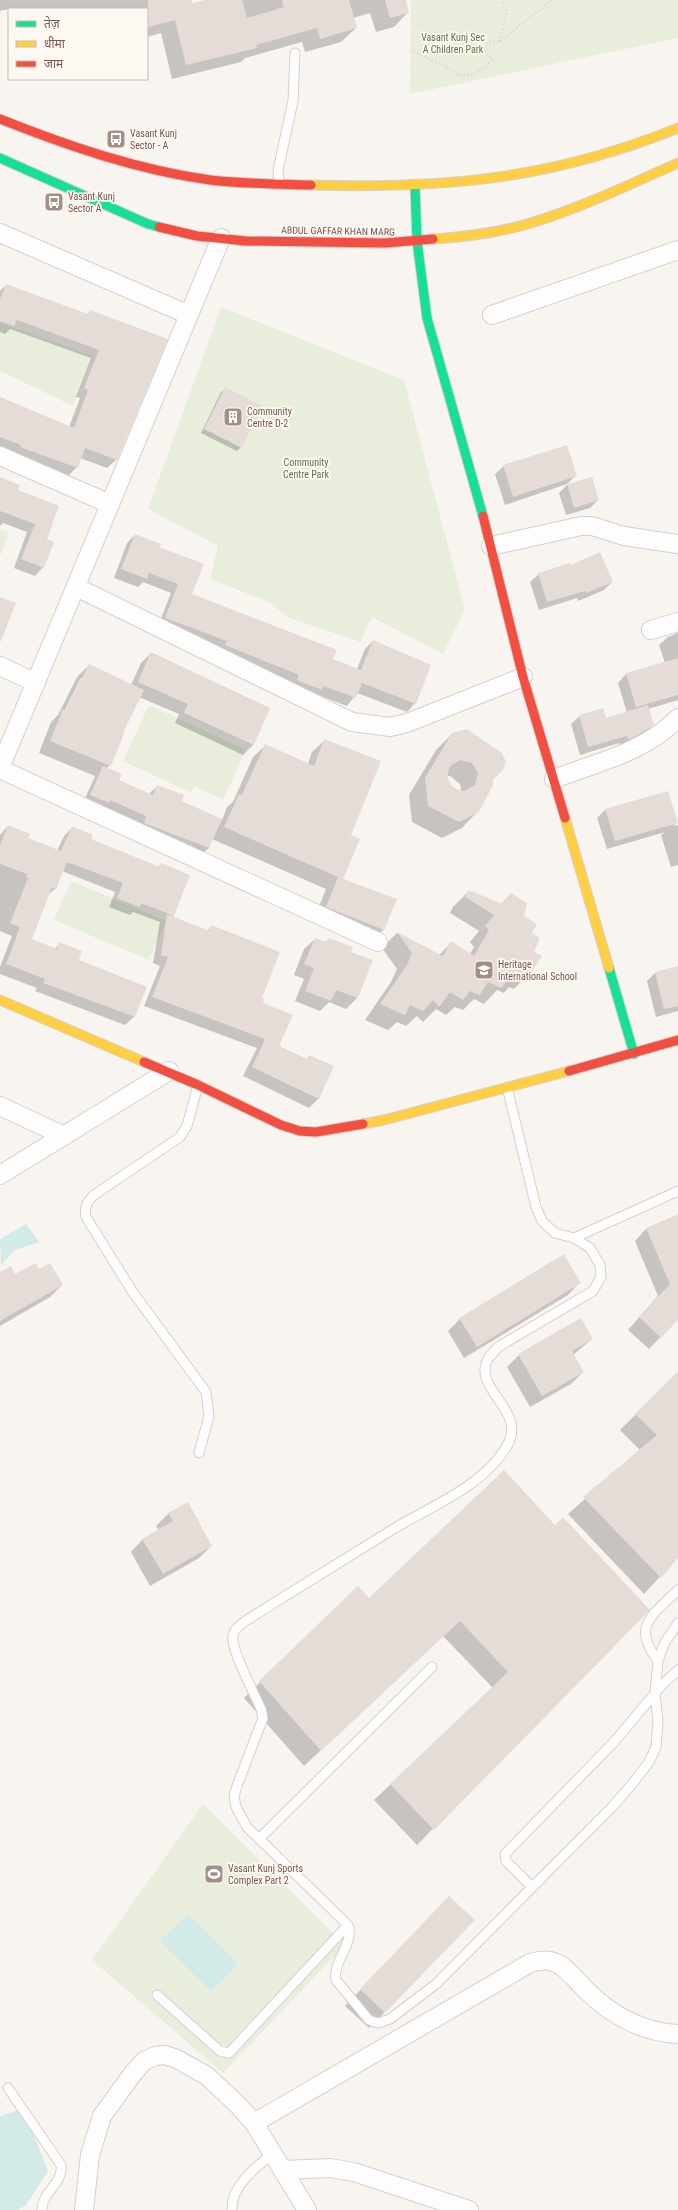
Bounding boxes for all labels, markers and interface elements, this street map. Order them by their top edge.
legend [8,8,148,80]
text: तेज़ [44,16,61,31]
park label: Vasant Kunj Sec A Children Park [421,32,485,55]
text: धीमा [44,36,66,51]
text: जाम [44,57,64,71]
bus stop icon: Vasant Kunj Sector - A [105,128,127,150]
place label: Vasant Kunj Sector - A [130,128,177,151]
bus stop icon: Vasant Kunj Sector A [43,191,65,213]
place label: Vasant Kunj Sector A [68,191,115,214]
street label: ABDUL GAFFAR KHAN MARG [281,225,395,237]
building icon: Community Centre D-2 [222,406,244,428]
place label: Community Centre D-2 [247,406,292,429]
park label: Community Centre Park [283,457,329,480]
school or university icon: Heritage International School [473,959,495,981]
place label: Heritage International School [498,959,577,982]
sports icon: Vasant Kunj Sports Complex Part 2 [203,1863,225,1885]
place label: Vasant Kunj Sports Complex Part 2 [228,1863,304,1886]

